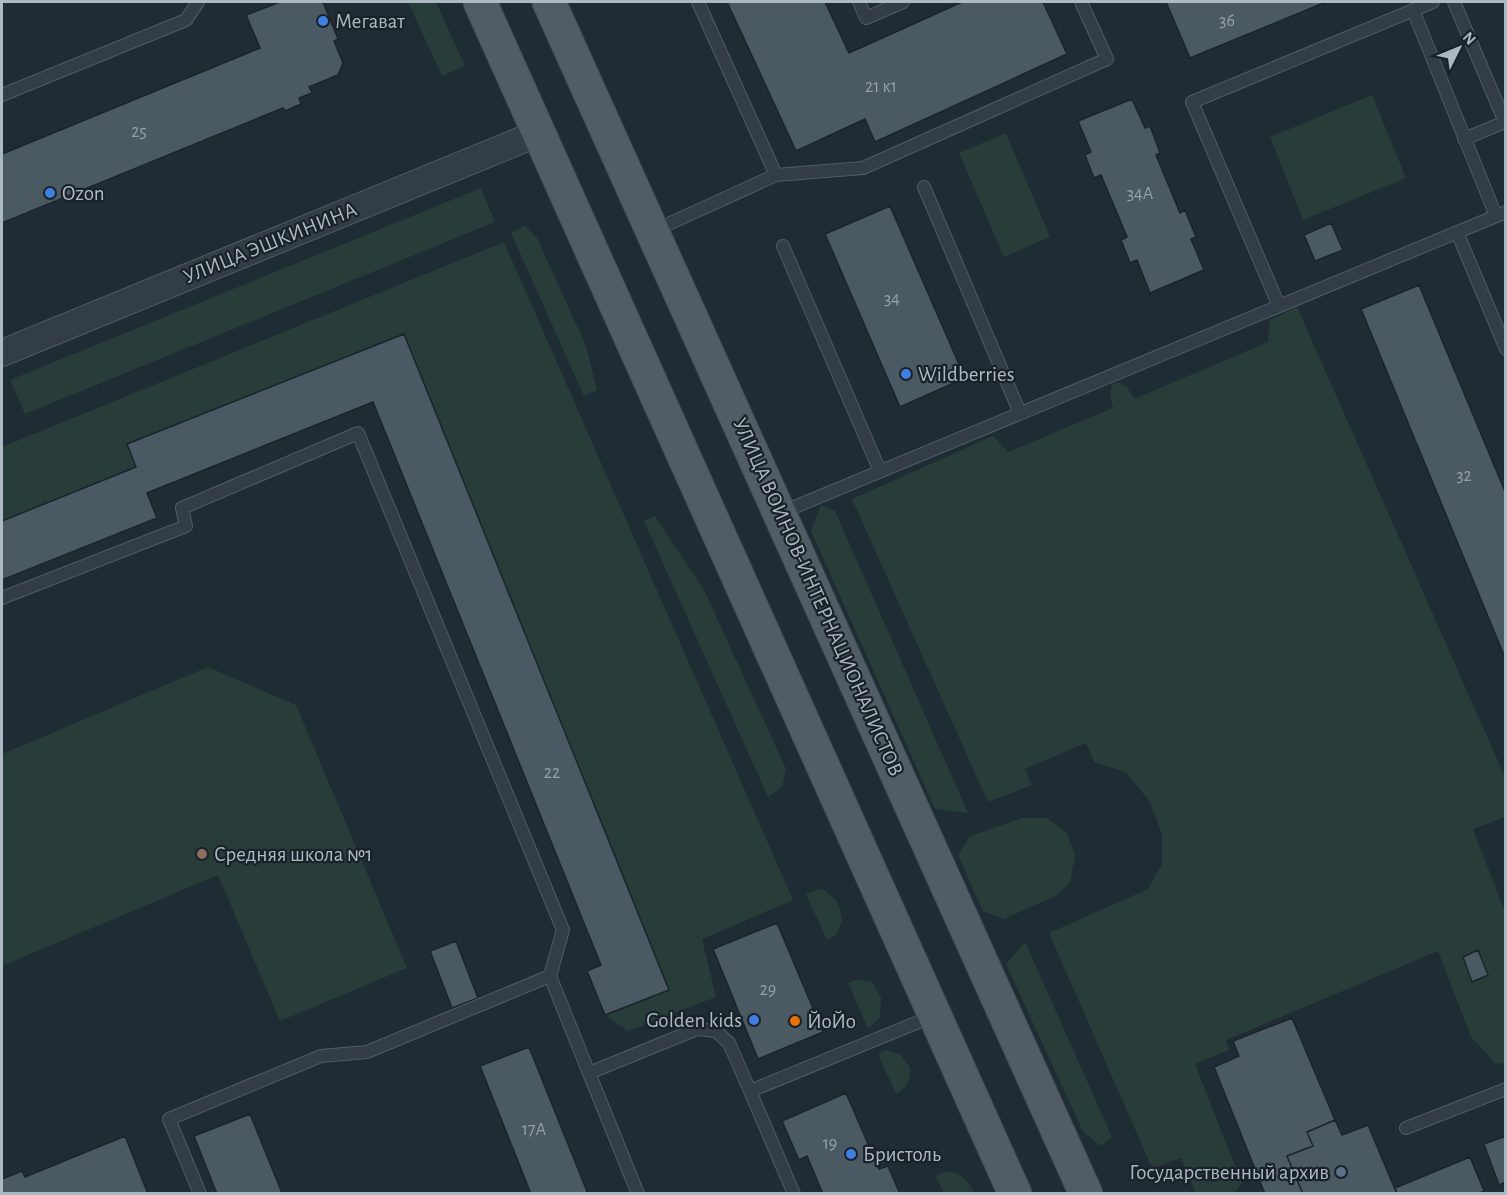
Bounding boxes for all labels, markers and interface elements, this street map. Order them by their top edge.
place label: Мегават [335,11,405,32]
house number: 36 [1219,12,1235,30]
marker: Мегават [316,14,330,28]
north arrow [1429,18,1489,78]
text: N [1460,29,1479,48]
house number: 21 к1 [865,78,897,96]
house number: 25 [131,123,147,141]
place label: Ozon [62,183,105,204]
house number: 34А [1127,185,1154,203]
marker: Ozon [43,186,57,200]
street label: УЛИЦА ЭШКИНИНА [180,199,360,287]
house number: 34 [884,290,900,308]
place label: Wildberries [918,364,1014,385]
marker: Wildberries [899,367,913,381]
street label: УЛИЦА ВОИНОВ-ИНТЕРНАЦИОНАЛИСТОВ [729,415,907,779]
house number: 32 [1456,467,1472,485]
house number: 22 [544,764,560,782]
place label: Средняя школа №1 [214,844,372,865]
marker: Средняя школа №1 [195,847,209,861]
house number: 29 [760,981,776,999]
place label: Golden kids [646,1010,742,1031]
place label: ЙоЙо [807,1010,856,1032]
marker: Golden kids [747,1013,761,1027]
marker: ЙоЙо [788,1014,802,1028]
house number: 17А [522,1121,547,1139]
house number: 19 [823,1135,837,1153]
place label: Бристоль [863,1144,941,1165]
marker: Бристоль [844,1147,858,1161]
place label: Государственный архив [1129,1162,1329,1183]
marker: Государственный архив [1334,1165,1348,1179]

